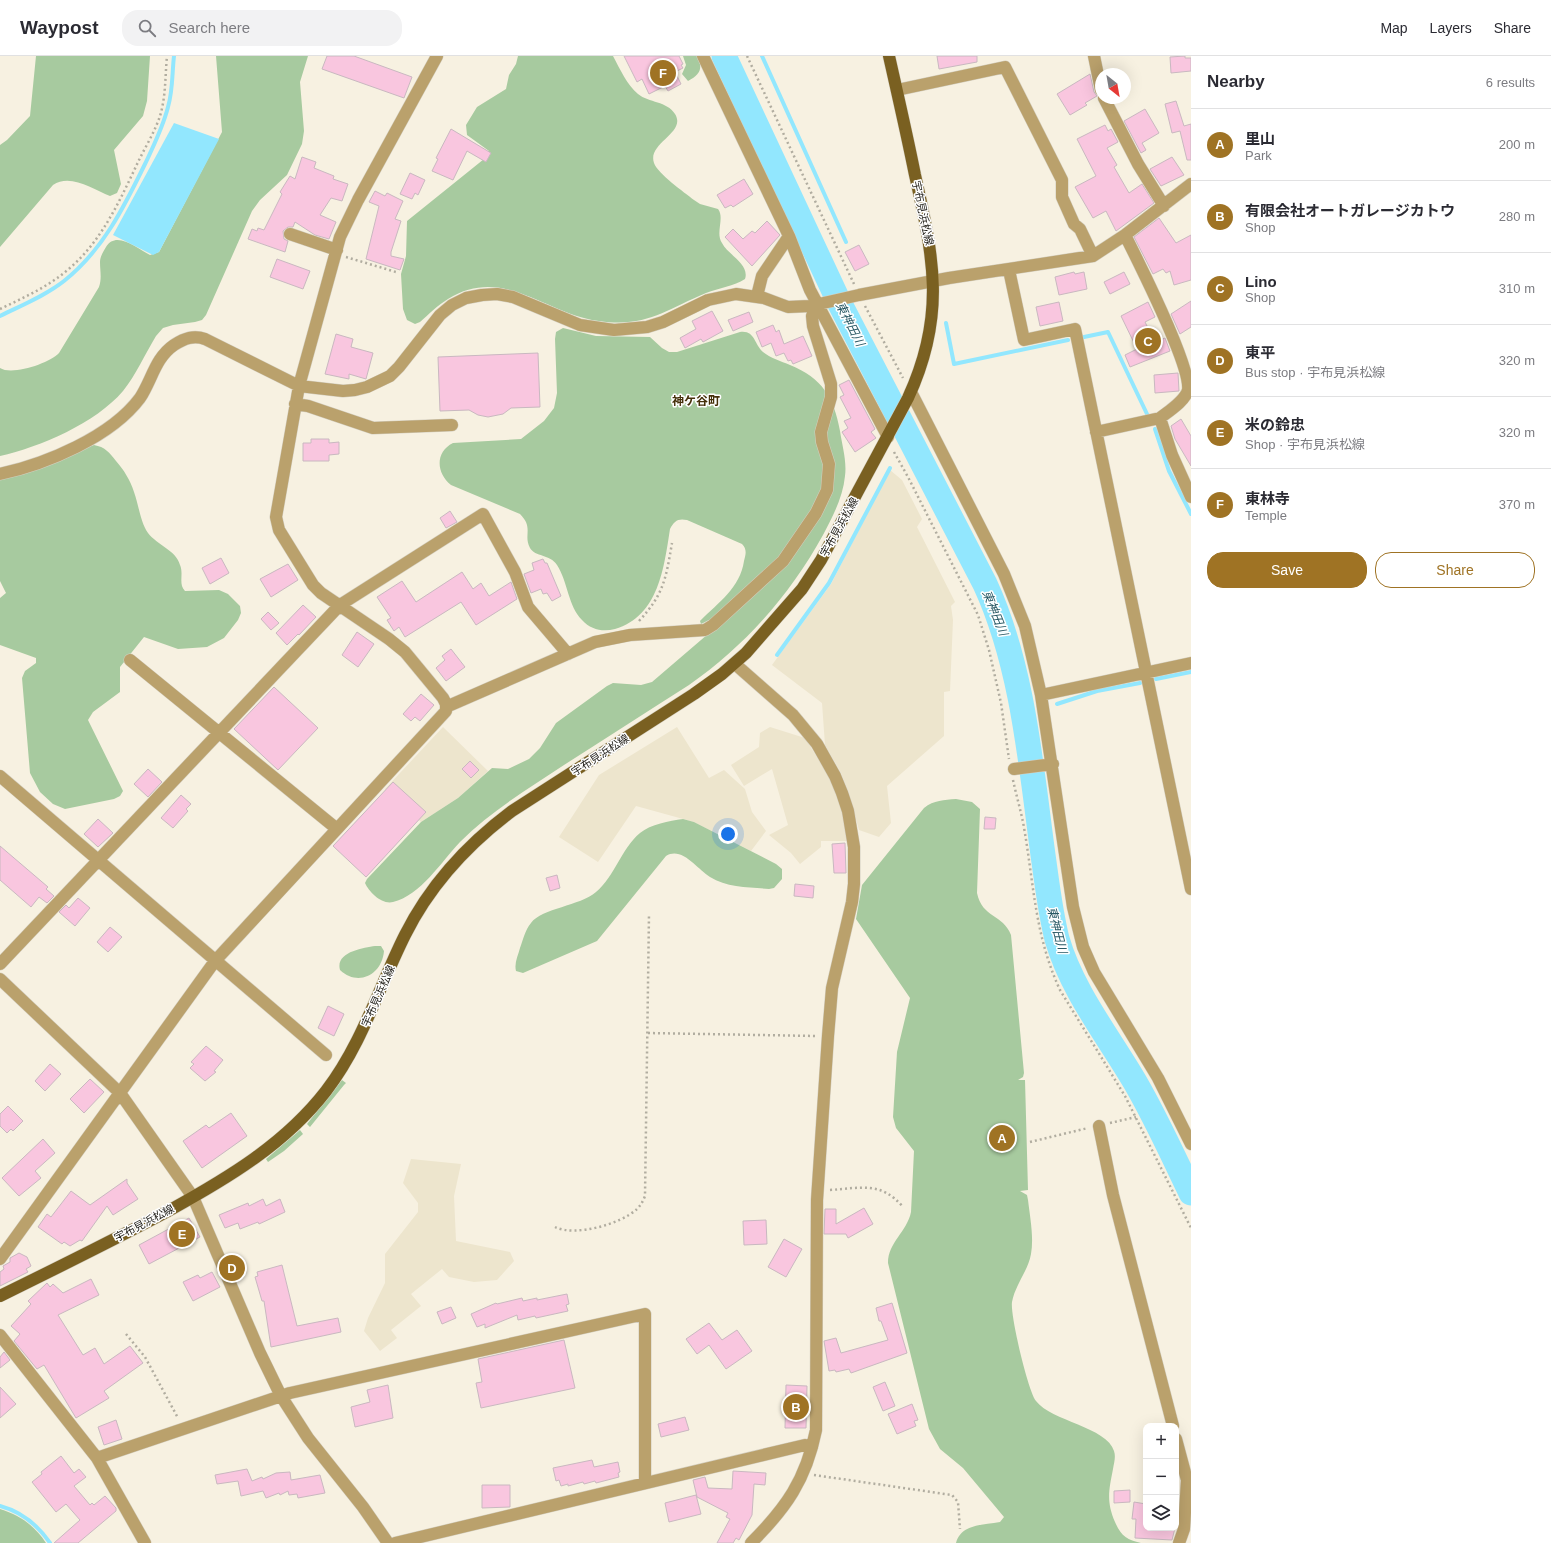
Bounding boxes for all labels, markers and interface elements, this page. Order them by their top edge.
search box [122,10,402,46]
text: Waypost [20,17,98,38]
icon: search [136,17,158,39]
text: Search here [168,19,250,36]
text: Map [1380,20,1408,36]
text: Layers [1430,20,1472,36]
text: Share [1494,20,1531,36]
pin: F [650,58,676,88]
north arrow [1095,68,1131,104]
text: Nearby [1207,72,1265,91]
text: 6 results [1486,75,1535,90]
text: 里山 [1245,130,1275,147]
text: A [1215,137,1225,152]
text: 200 m [1499,137,1535,152]
text: Park [1245,148,1272,163]
street label: 宇布見浜松線 [910,179,936,247]
text: 有限会社オートガレージカトウ [1245,202,1455,219]
text: B [1215,209,1225,224]
text: 280 m [1499,209,1535,224]
text: Shop [1245,220,1275,235]
text: Lino [1245,273,1277,290]
text: C [1215,281,1225,296]
text: 310 m [1499,281,1535,296]
text: Shop [1245,290,1275,305]
water label: 東神田川 [833,299,868,350]
pin: C [1135,326,1161,356]
text: 東平 [1245,344,1275,361]
text: D [1215,353,1225,368]
text: 320 m [1499,353,1535,368]
text: Bus stop · 宇布見浜松線 [1245,365,1385,380]
district label: 神ケ谷町 [672,394,720,408]
text: 米の鈴忠 [1245,416,1305,433]
text: E [1216,425,1224,440]
text: 320 m [1499,425,1535,440]
text: Shop · 宇布見浜松線 [1245,437,1365,452]
text: 東林寺 [1245,490,1290,507]
street label: 宇布見浜松線 [818,495,860,559]
text: F [1216,497,1224,512]
text: 370 m [1499,497,1535,512]
text: Temple [1245,508,1287,523]
button: Save [1207,552,1367,588]
button: Share [1375,552,1535,588]
water label: 東神田川 [980,588,1011,640]
street label: 宇布見浜松線 [569,732,631,778]
your location [718,824,738,844]
water label: 東神田川 [1044,905,1070,957]
street label: 宇布見浜松線 [359,963,397,1029]
pin: A [989,1123,1015,1153]
street label: 宇布見浜松線 [112,1202,176,1244]
pin: E [169,1219,195,1249]
pin: D [219,1253,245,1283]
pin: B [783,1392,809,1422]
map controls [1143,1423,1179,1531]
button: + [1143,1423,1179,1459]
button: − [1143,1459,1179,1495]
button: layers [1143,1495,1179,1531]

